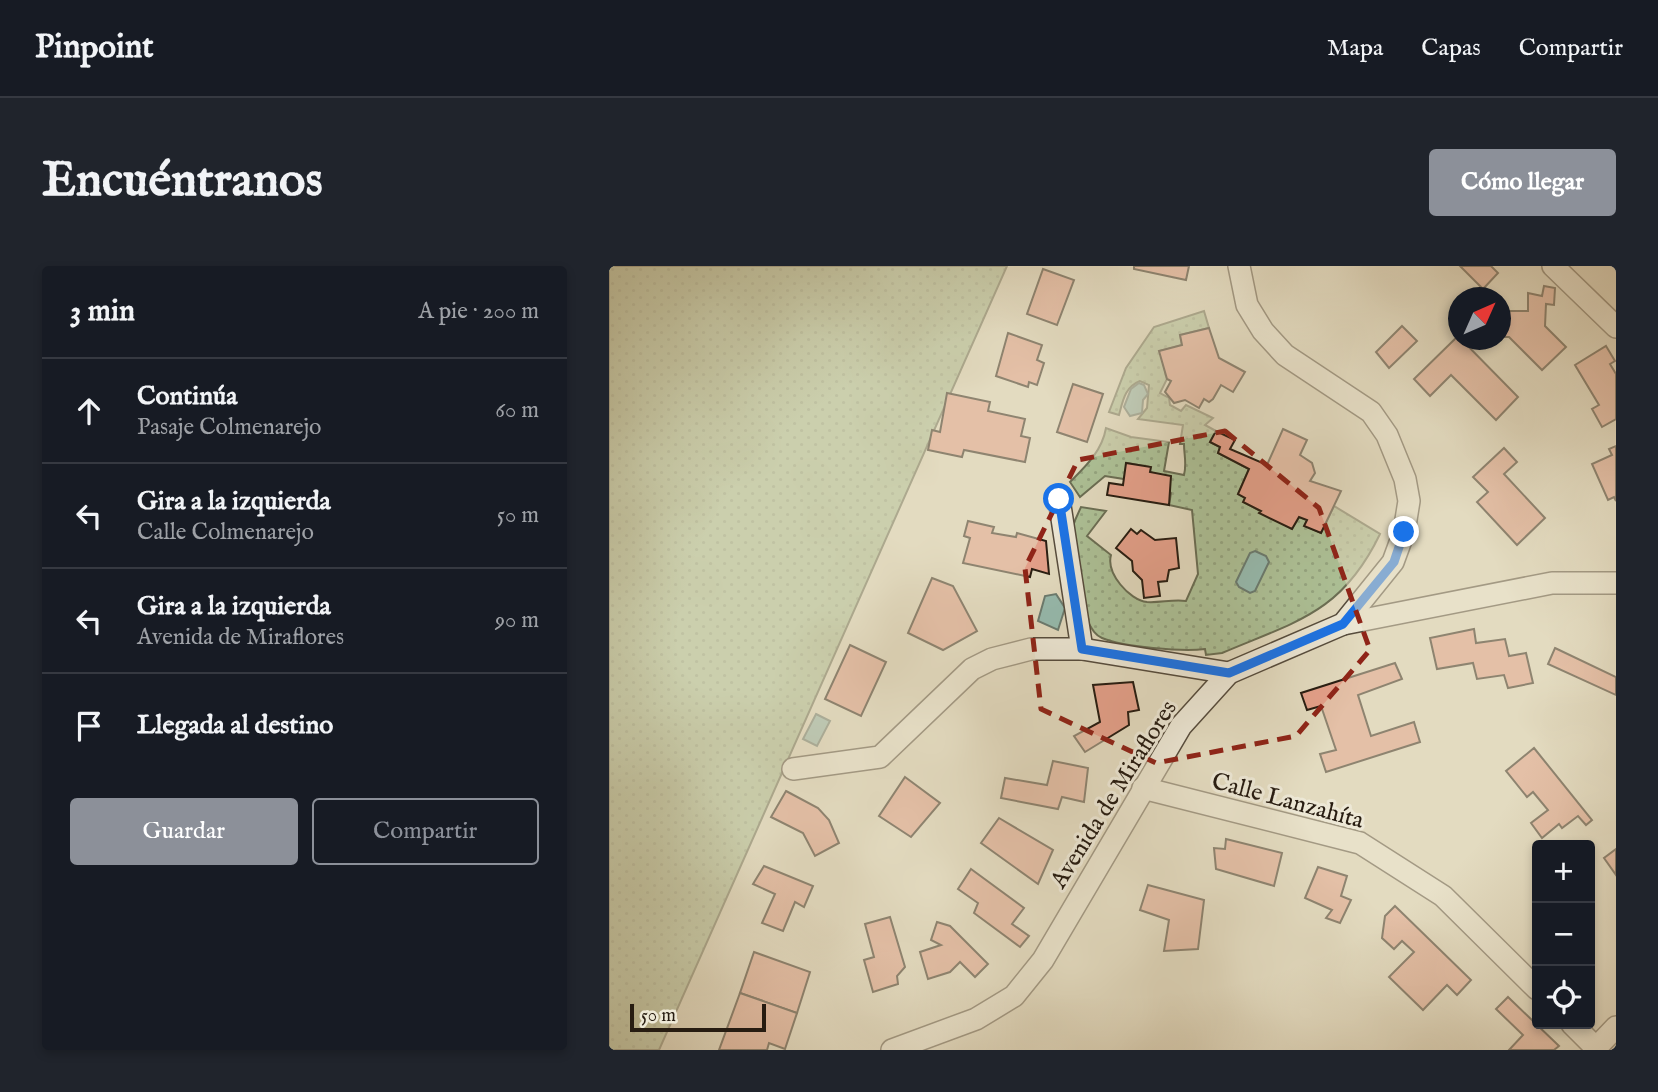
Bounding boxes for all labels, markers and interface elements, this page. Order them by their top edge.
text: Pinpoint [35,27,154,69]
text: Mapa [1327,33,1383,64]
text: Capas [1421,33,1481,64]
text: Compartir [1519,33,1623,64]
button: Cómo llegar [1429,149,1616,216]
text: Encuéntranos [42,151,323,213]
north arrow [1448,287,1511,350]
text: 3 min [70,293,135,331]
text: A pie · 200 m [418,297,539,326]
text: Continúa [137,380,238,413]
icon: ahead [70,392,108,430]
text: 60 m [495,396,539,425]
text: Pasaje Colmenarejo [137,413,322,442]
route start [1043,483,1074,514]
text: Gira a la izquierda [137,485,331,518]
icon: left [70,497,108,535]
text: 50 m [497,501,539,530]
route end [1388,516,1419,547]
text: Calle Colmenarejo [137,518,314,547]
text: Gira a la izquierda [137,590,331,623]
icon: left [70,602,108,640]
text: 90 m [495,606,539,635]
text: Avenida de Miraflores [137,623,344,652]
street label: Avenida de Miraflores [1043,695,1185,895]
icon: arrive [70,707,108,745]
text: Llegada al destino [137,709,333,742]
street label: Calle Lanzahíta [1208,766,1368,837]
button: Guardar [70,798,298,865]
button: Compartir [312,798,539,865]
map controls [1532,840,1595,1029]
button: + [1532,840,1595,903]
button: − [1532,903,1595,966]
button: locate [1532,966,1595,1029]
scale bar [630,1001,767,1033]
text: 50 m [641,1004,676,1028]

